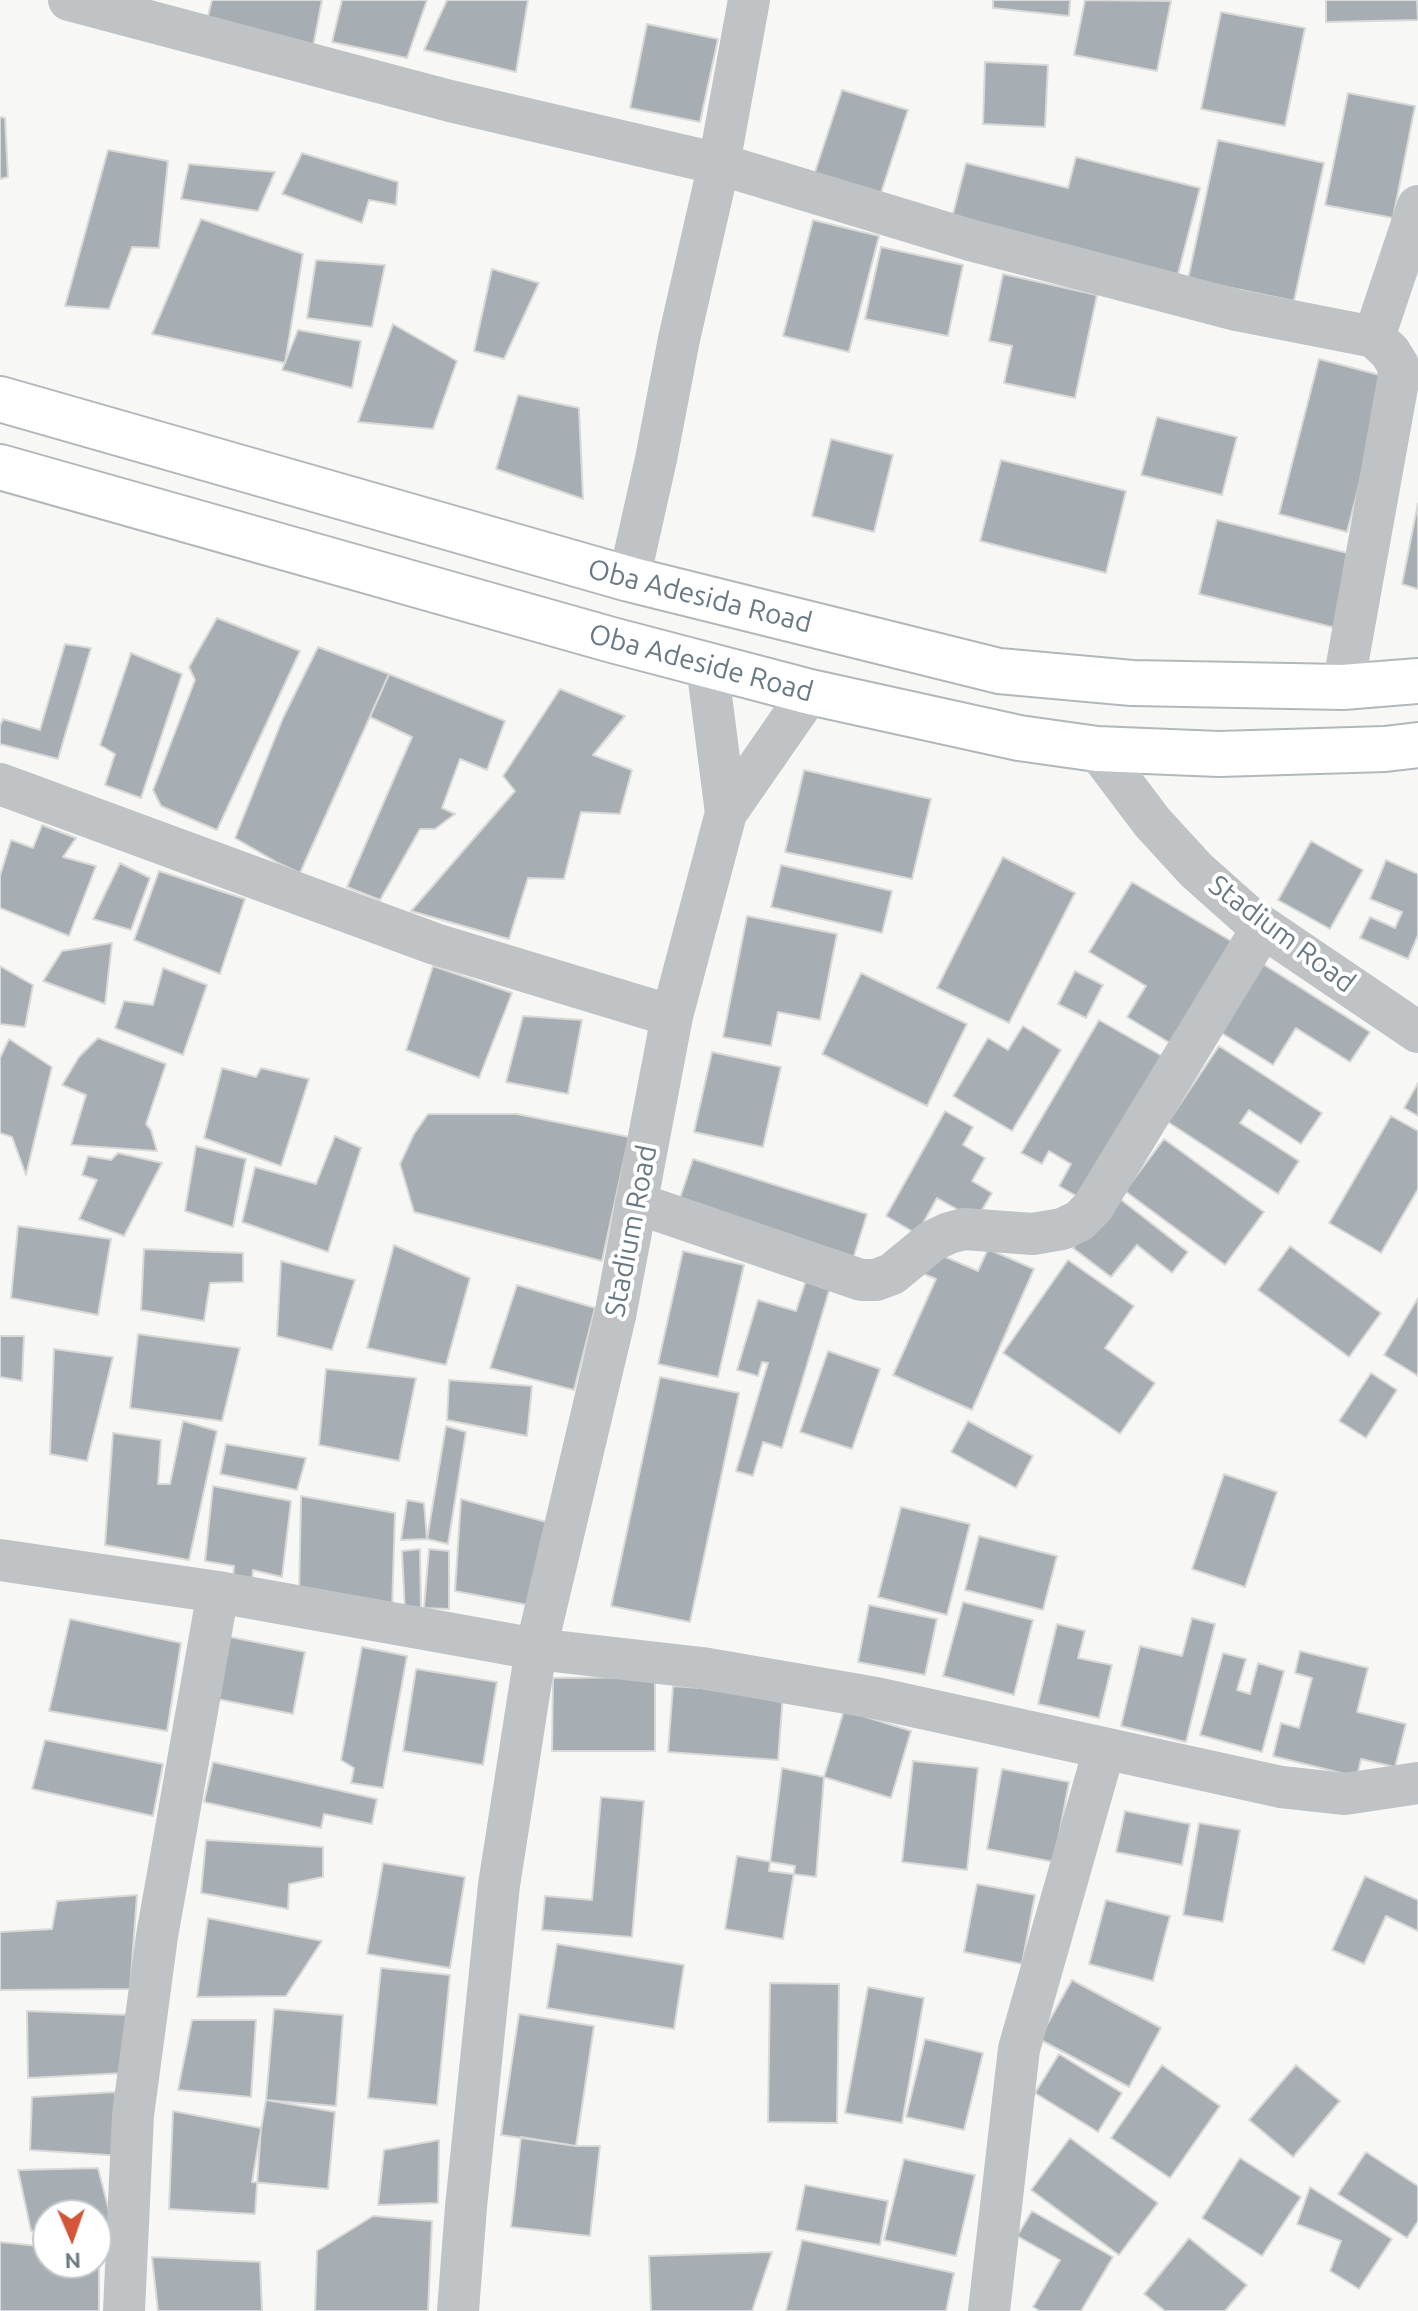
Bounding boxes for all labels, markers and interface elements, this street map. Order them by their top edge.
street label: Oba Adesida Road [585,552,815,640]
street label: Oba Adeside Road [585,617,817,709]
street label: Stadium Road [1202,868,1362,1000]
street label: Stadium Road [598,1142,664,1320]
north arrow [32,2199,112,2279]
text: N [64,2249,81,2274]

